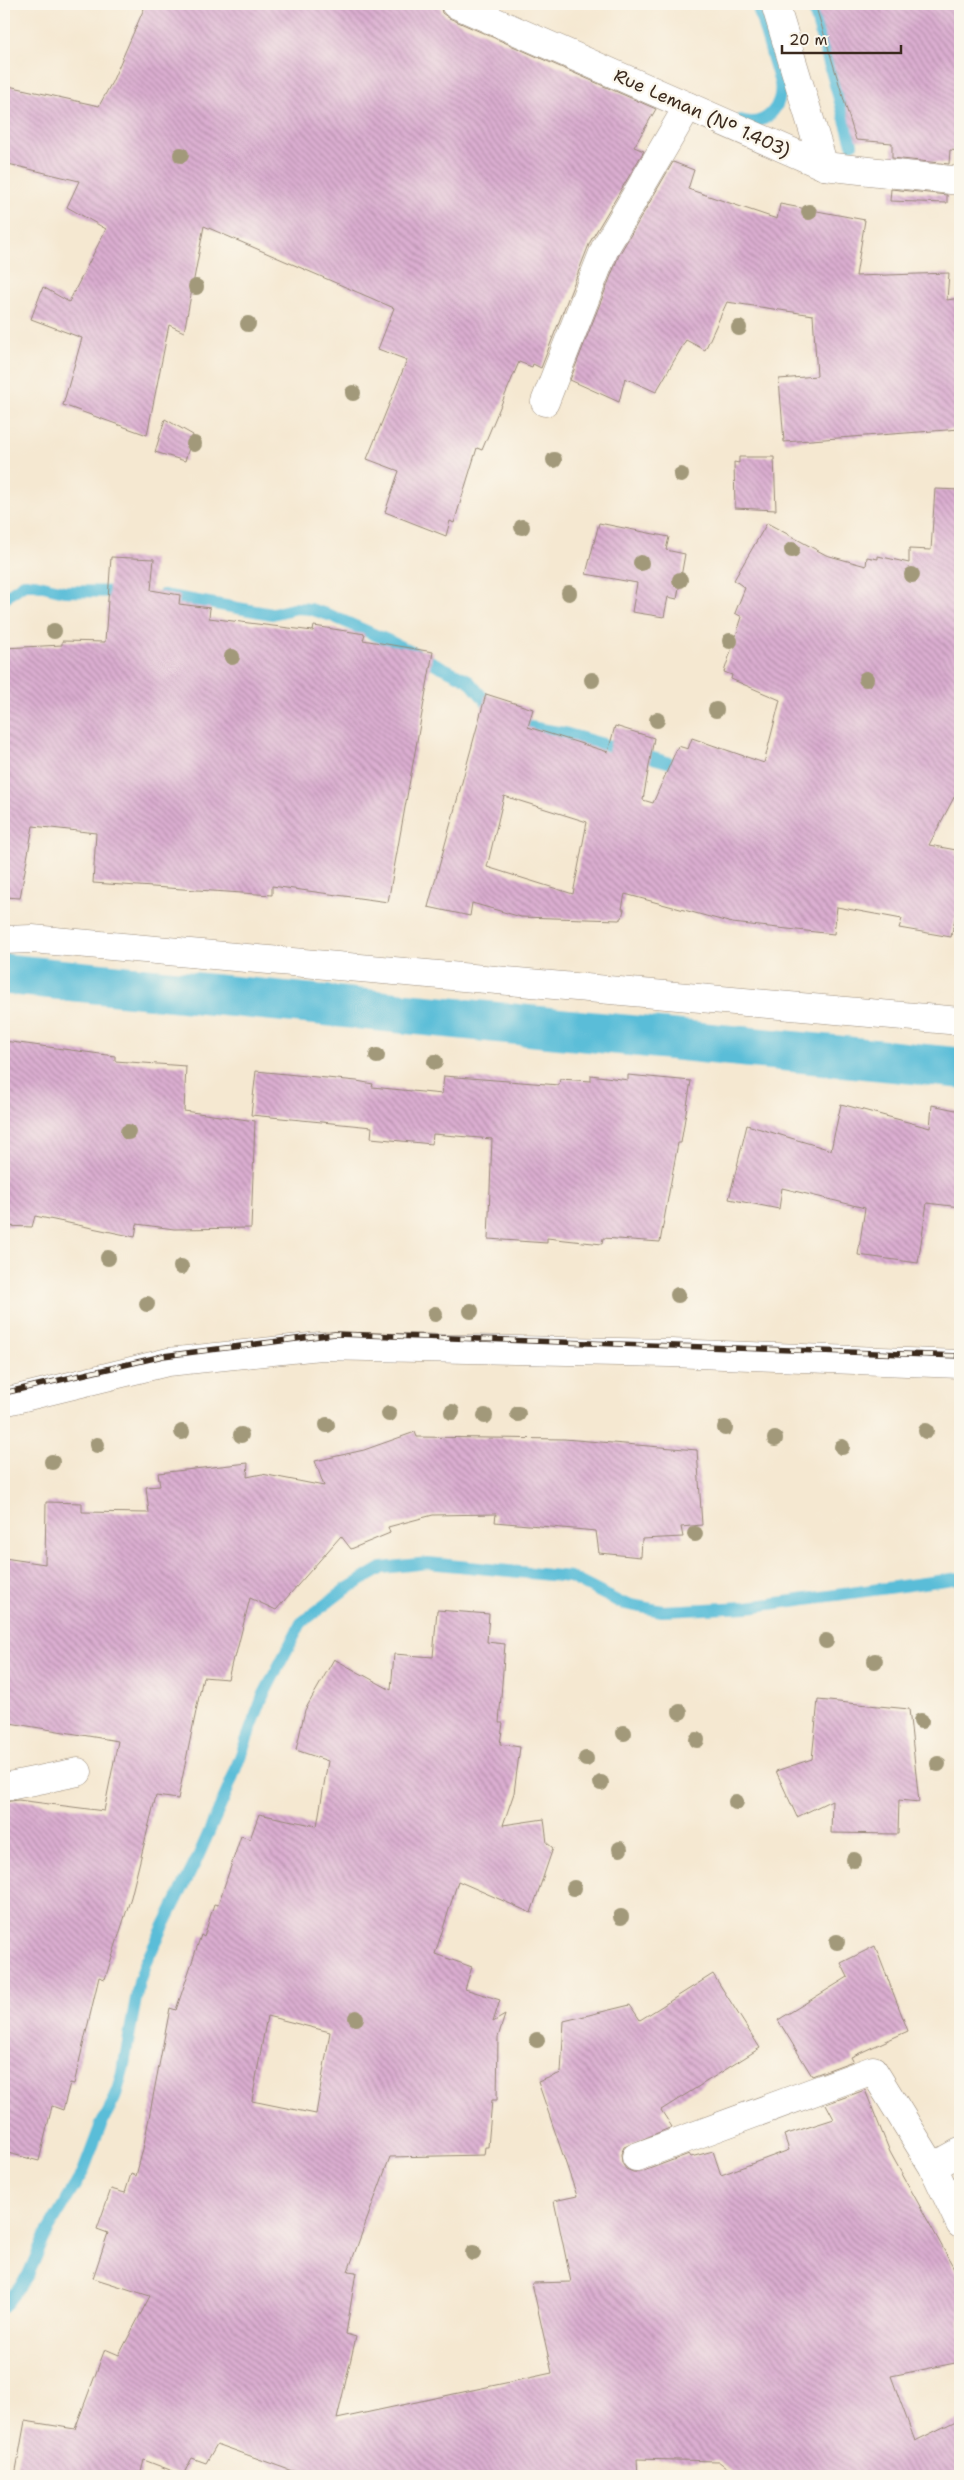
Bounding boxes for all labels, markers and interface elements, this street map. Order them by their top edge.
scale bar [782,22,900,54]
text: 20 m [789,30,828,50]
street label: Rue Leman (N° 1.403) [610,63,794,163]

